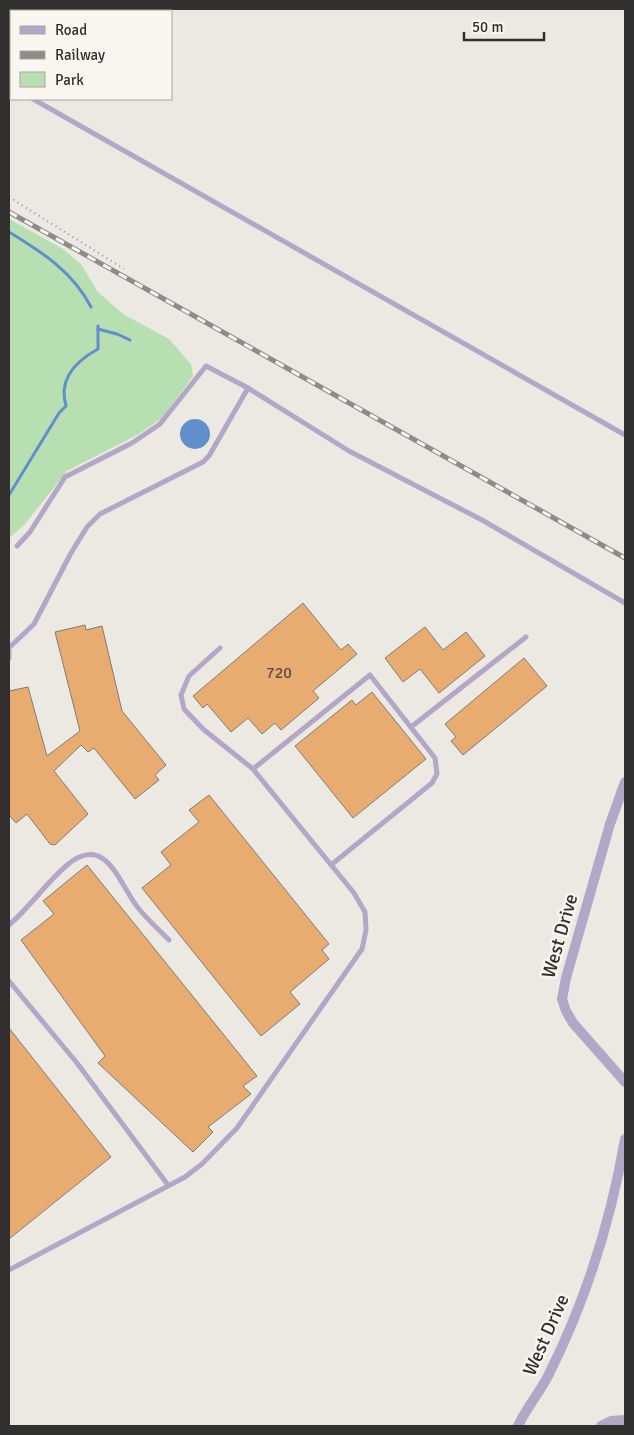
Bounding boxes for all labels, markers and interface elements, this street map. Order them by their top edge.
legend [10,10,172,100]
scale bar [464,10,544,42]
text: 50 m [472,18,503,36]
text: Road [55,21,87,39]
text: Railway [55,46,105,64]
text: Park [55,71,84,89]
house number: 720 [266,663,292,683]
street label: West Drive [537,891,583,981]
street label: West Drive [517,1291,575,1379]

